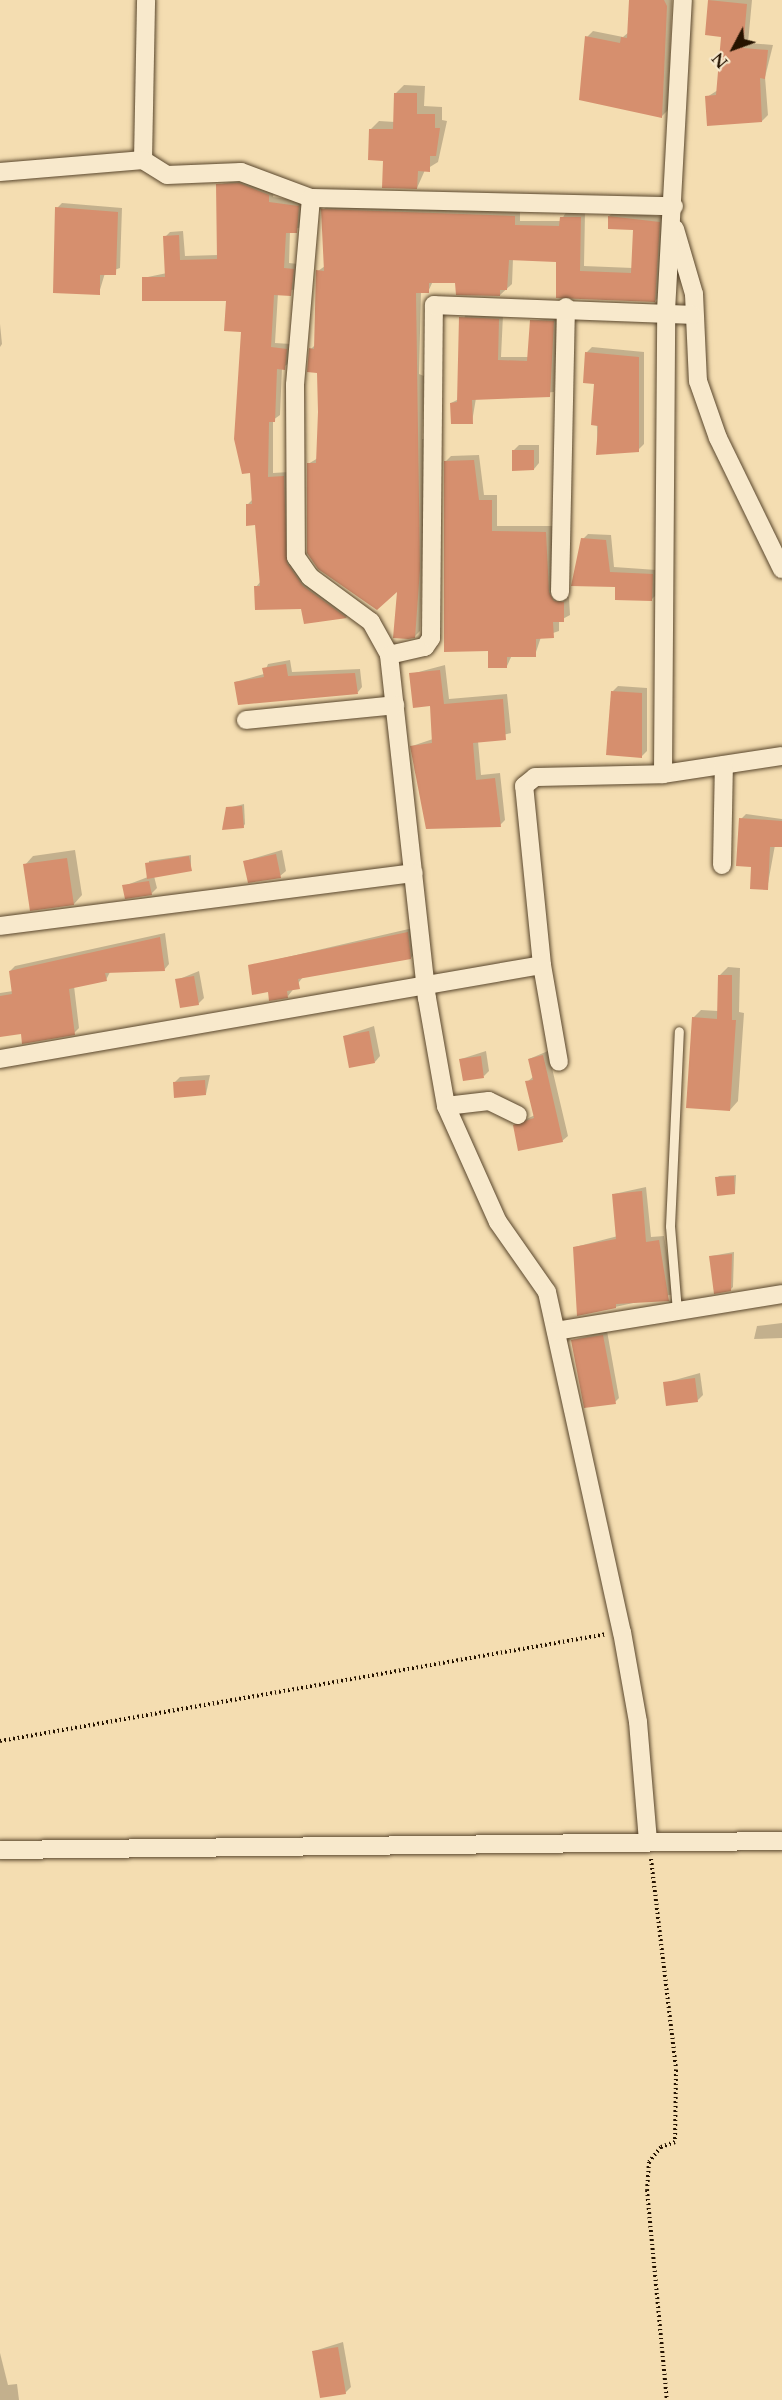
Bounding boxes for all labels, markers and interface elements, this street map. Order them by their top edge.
north arrow [704,18,764,78]
text: N [708,47,733,72]

